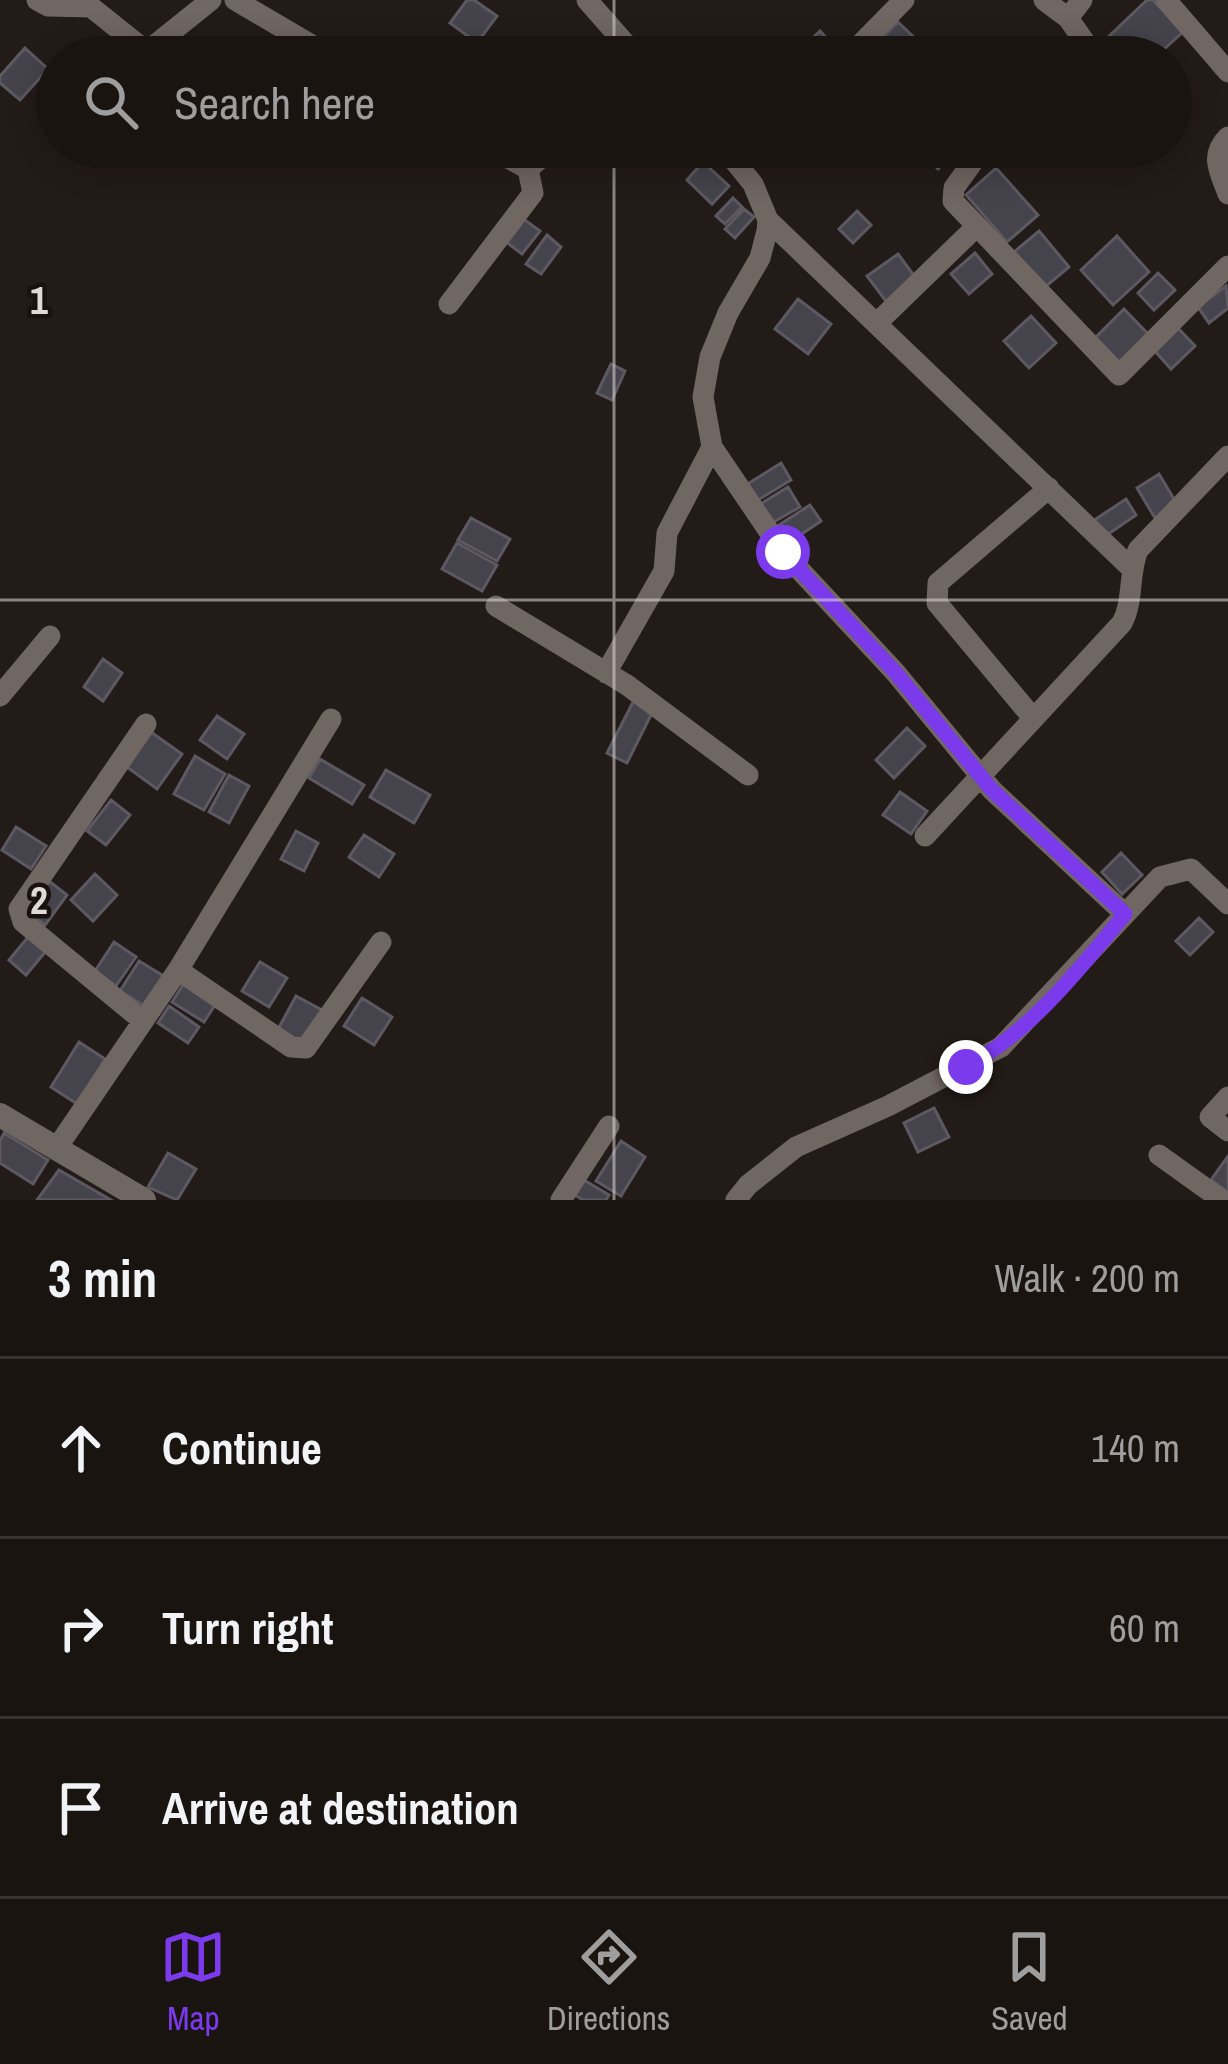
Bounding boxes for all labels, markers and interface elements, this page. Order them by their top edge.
search box [36,36,1192,168]
icon: search [78,69,144,135]
text: Search here [174,72,375,133]
text: 1 [30,274,48,326]
route start [756,525,810,579]
text: 2 [30,874,48,926]
route end [939,1040,993,1094]
text: 3 min [48,1244,157,1313]
text: Walk · 200 m [995,1252,1180,1304]
icon: ahead [48,1415,114,1481]
text: Continue [162,1417,322,1478]
text: 140 m [1091,1422,1180,1474]
icon: right [48,1595,114,1661]
text: Turn right [162,1597,334,1658]
text: 60 m [1109,1602,1180,1654]
icon: arrive [48,1775,114,1841]
text: Arrive at destination [162,1777,519,1838]
tab: Map [160,1924,226,2040]
tab: Directions [547,1924,670,2040]
tab: Saved [991,1924,1068,2040]

